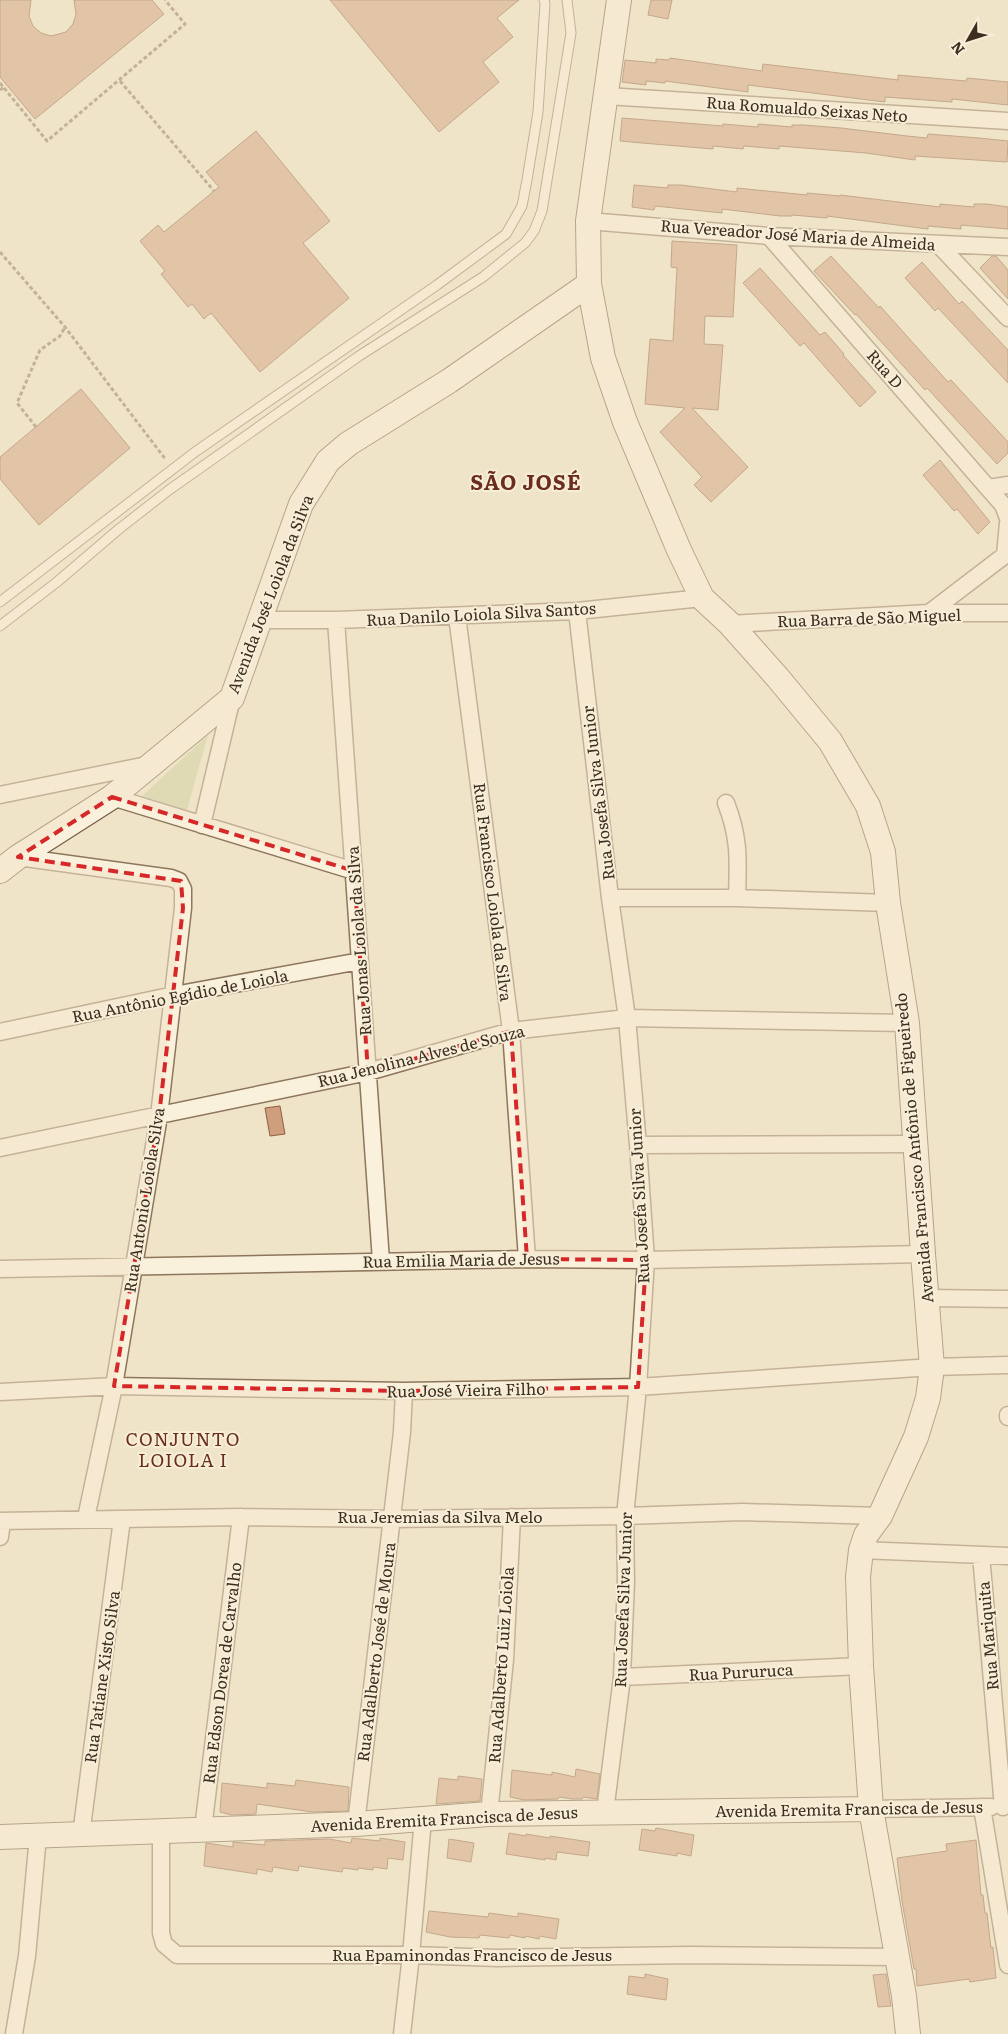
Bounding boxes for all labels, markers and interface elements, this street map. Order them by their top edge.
north arrow [943,15,993,65]
text: N [945,38,969,60]
street label: Rua Romualdo Seixas Neto [705,89,909,127]
street label: Rua Vereador José Maria de Almeida [660,212,937,256]
street label: Rua D [862,343,910,393]
district label: SÃO JOSÉ [470,465,582,496]
street label: Avenida José Loiola da Silva [220,490,318,697]
street label: Rua Danilo Loiola Silva Santos [365,595,596,631]
street label: Rua Barra de São Miguel [777,602,961,632]
street label: Rua Josefa Silva Junior [574,704,620,882]
street label: Rua Francisco Loiola da Silva [469,781,519,1003]
street label: Rua Jonas Loiola da Silva [339,845,377,1037]
street label: Rua Antônio Egídio de Loiola [70,962,290,1028]
street label: Avenida Francisco Antônio de Figueiredo [887,992,939,1304]
street label: Rua Jenolina Alves de Souza [315,1018,527,1092]
street label: Rua Antonio Loiola Silva [117,1105,170,1294]
street label: Rua Josefa Silva Junior [621,1107,655,1284]
street label: Rua Emilia Maria de Jesus [362,1245,560,1273]
street label: Rua José Vieira Filho [386,1376,546,1402]
district label: CONJUNTO LOIOLA I [126,1425,240,1473]
street label: Rua Jeremias da Silva Melo [337,1504,543,1528]
street label: Rua Josefa Silva Junior [607,1511,637,1688]
street label: Rua Adalberto José de Moura [350,1540,400,1763]
street label: Rua Edson Dorea de Carvalho [195,1561,247,1785]
street label: Rua Adalberto Luiz Loiola [481,1565,519,1764]
street label: Rua Mariquita [970,1580,1004,1692]
street label: Rua Tatiane Xisto Silva [77,1589,125,1765]
street label: Rua Pururuca [688,1656,794,1686]
street label: Avenida Eremita Francisca de Jesus [715,1794,983,1822]
street label: Avenida Eremita Francisca de Jesus [310,1799,578,1837]
street label: Rua Epaminondas Francisco de Jesus [332,1942,612,1966]

